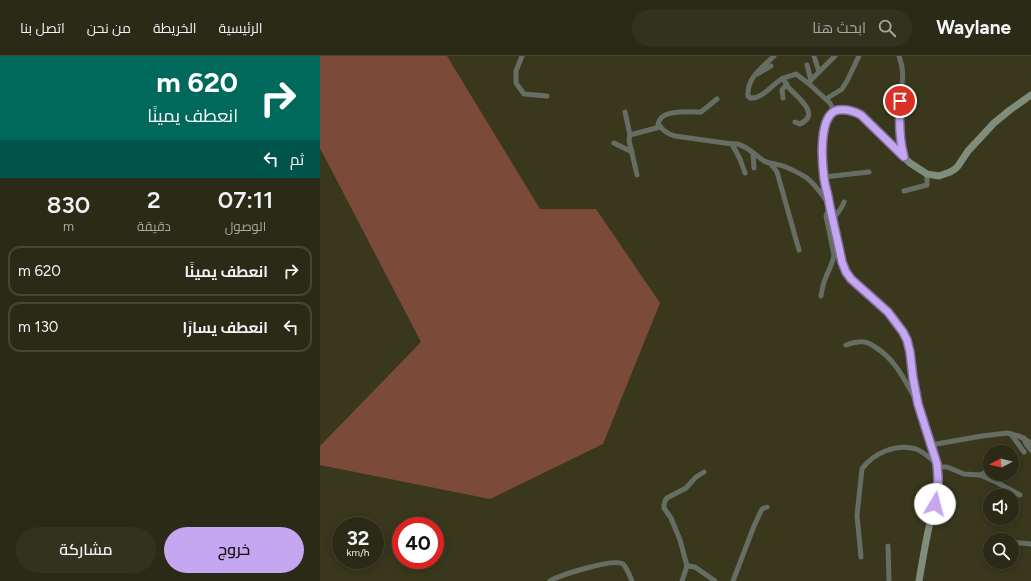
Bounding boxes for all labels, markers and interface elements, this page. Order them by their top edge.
search box [632,10,912,46]
text: Waylane [936,16,1011,39]
icon: search [876,17,898,39]
text: ابحث هنا [812,19,866,37]
text: اتصل بنا [20,20,65,37]
text: من نحن [87,20,131,37]
text: الخريطة [153,20,197,37]
text: الرئيسية [219,20,263,37]
text: 620 m [156,65,238,99]
icon: right [252,72,304,124]
pin [883,84,917,118]
icon: arrive [889,90,911,112]
text: انعطف يمينًا [147,105,238,127]
icon: left [260,148,282,170]
text: ثم [290,151,304,169]
text: 2 [147,185,161,214]
text: 07:11 [218,185,273,214]
text: 830 [47,190,90,219]
text: m [63,219,74,234]
text: دقيقة [137,219,171,234]
text: الوصول [225,219,266,234]
icon: right [280,260,302,282]
text: 620 m [18,262,61,280]
text: انعطف يمينًا [184,263,268,281]
icon: left [280,316,302,338]
text: 130 m [18,318,58,336]
text: انعطف يسارًا [183,319,268,337]
north arrow [983,445,1019,481]
map controls [983,445,1019,569]
position arrow [914,483,956,525]
button: sound [983,489,1019,525]
speed limit sign: 40 [392,517,444,569]
text: 32 [347,526,369,550]
button: مشاركة [16,527,156,573]
button: خروج [164,527,304,573]
button: search [983,533,1019,569]
text: km/h [347,546,369,559]

